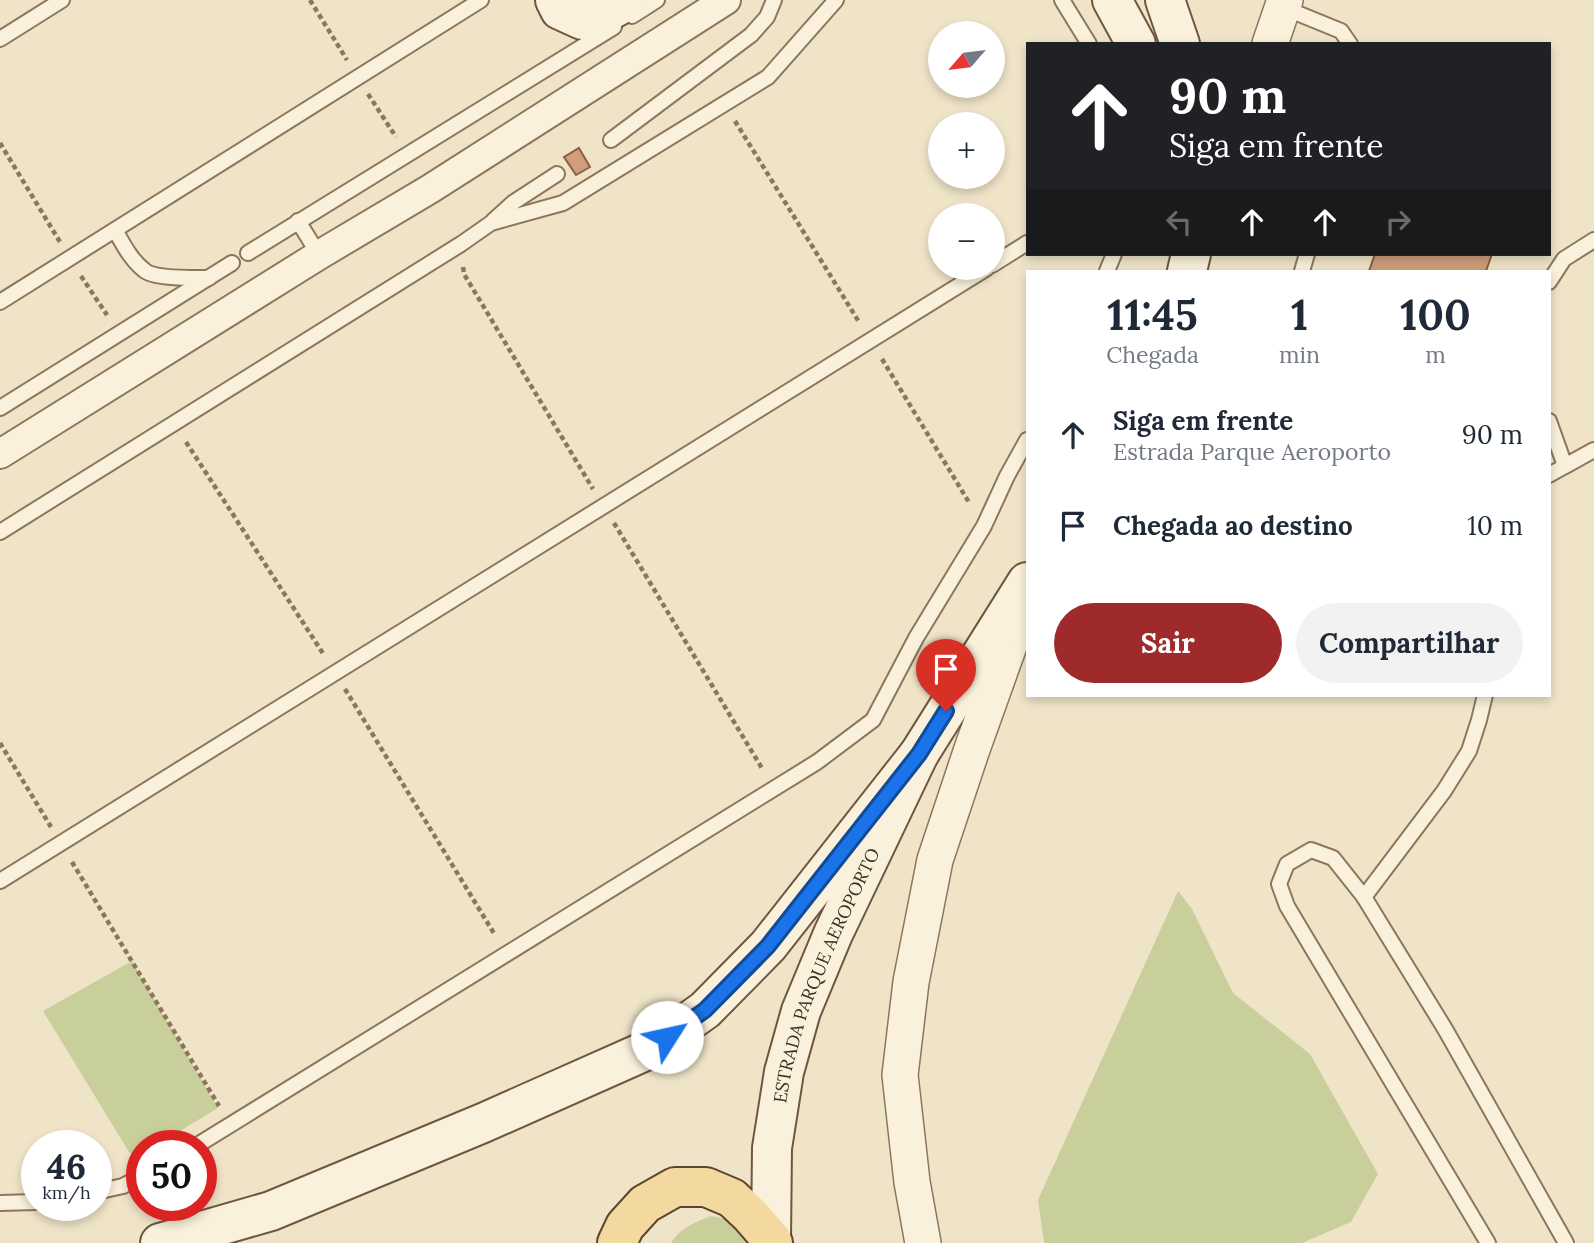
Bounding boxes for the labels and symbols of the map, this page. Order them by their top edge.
north arrow [928,21,1004,98]
pin [916,639,976,711]
street label: ESTRADA PARQUE AEROPORTO [768,844,884,1105]
position arrow [630,1000,704,1074]
speed limit sign: 50 [126,1130,217,1221]

